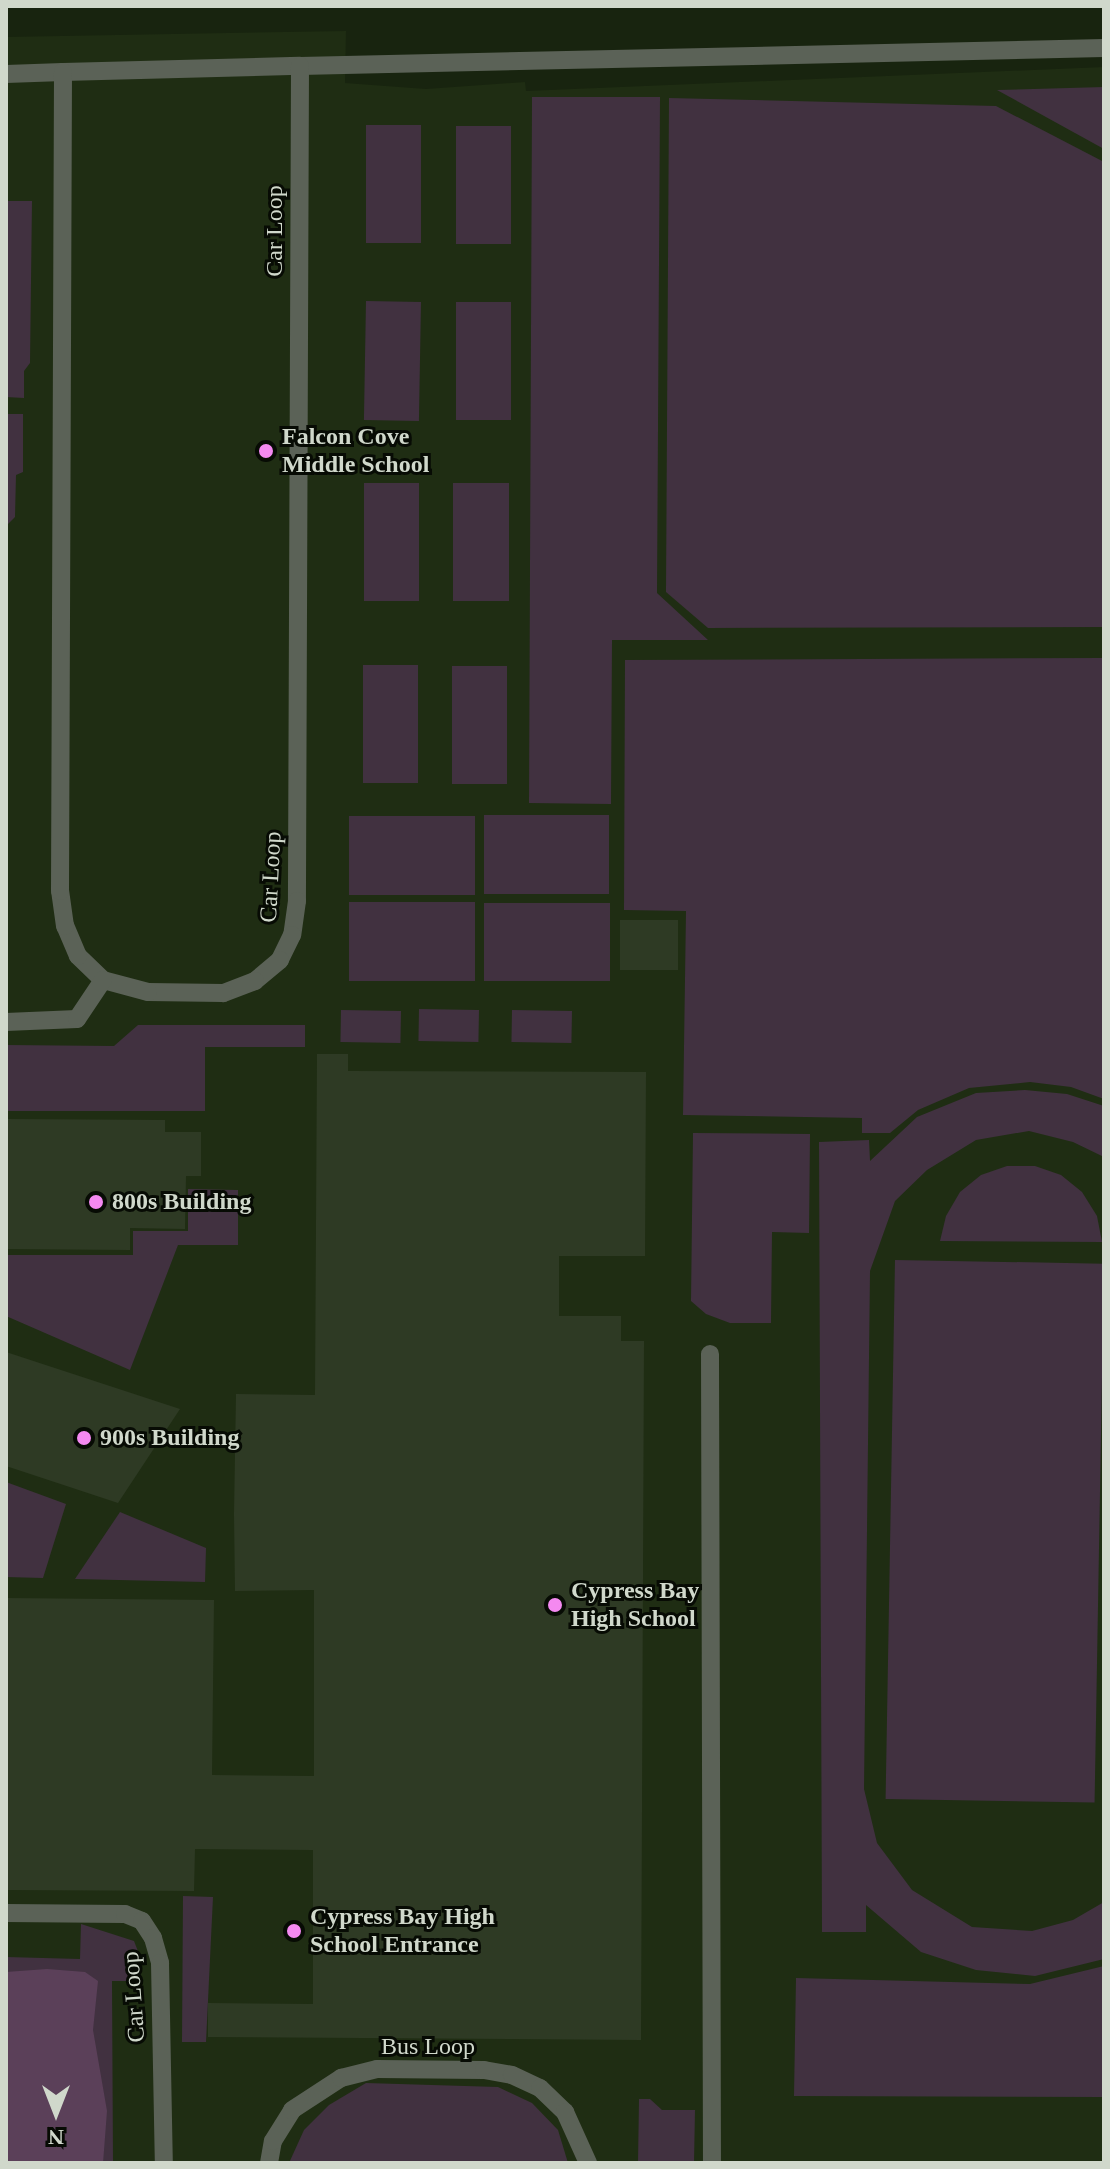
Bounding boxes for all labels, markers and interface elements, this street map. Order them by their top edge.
street label: Car Loop [261,185,289,277]
place label: Falcon Cove Middle School [282,423,429,479]
marker: Falcon Cove Middle School [257,442,275,460]
street label: Car Loop [254,831,288,923]
place label: 800s Building [112,1188,251,1216]
marker: 800s Building [87,1193,105,1211]
place label: 900s Building [100,1424,239,1452]
marker: 900s Building [75,1429,93,1447]
place label: Cypress Bay High School [571,1577,699,1633]
marker: Cypress Bay High School [546,1596,564,1614]
place label: Cypress Bay High School Entrance [310,1903,495,1959]
marker: Cypress Bay High School Entrance [285,1922,303,1940]
street label: Car Loop [116,1950,152,2044]
street label: Bus Loop [381,2033,475,2061]
north arrow [16,2073,96,2153]
text: N [48,2125,64,2150]

